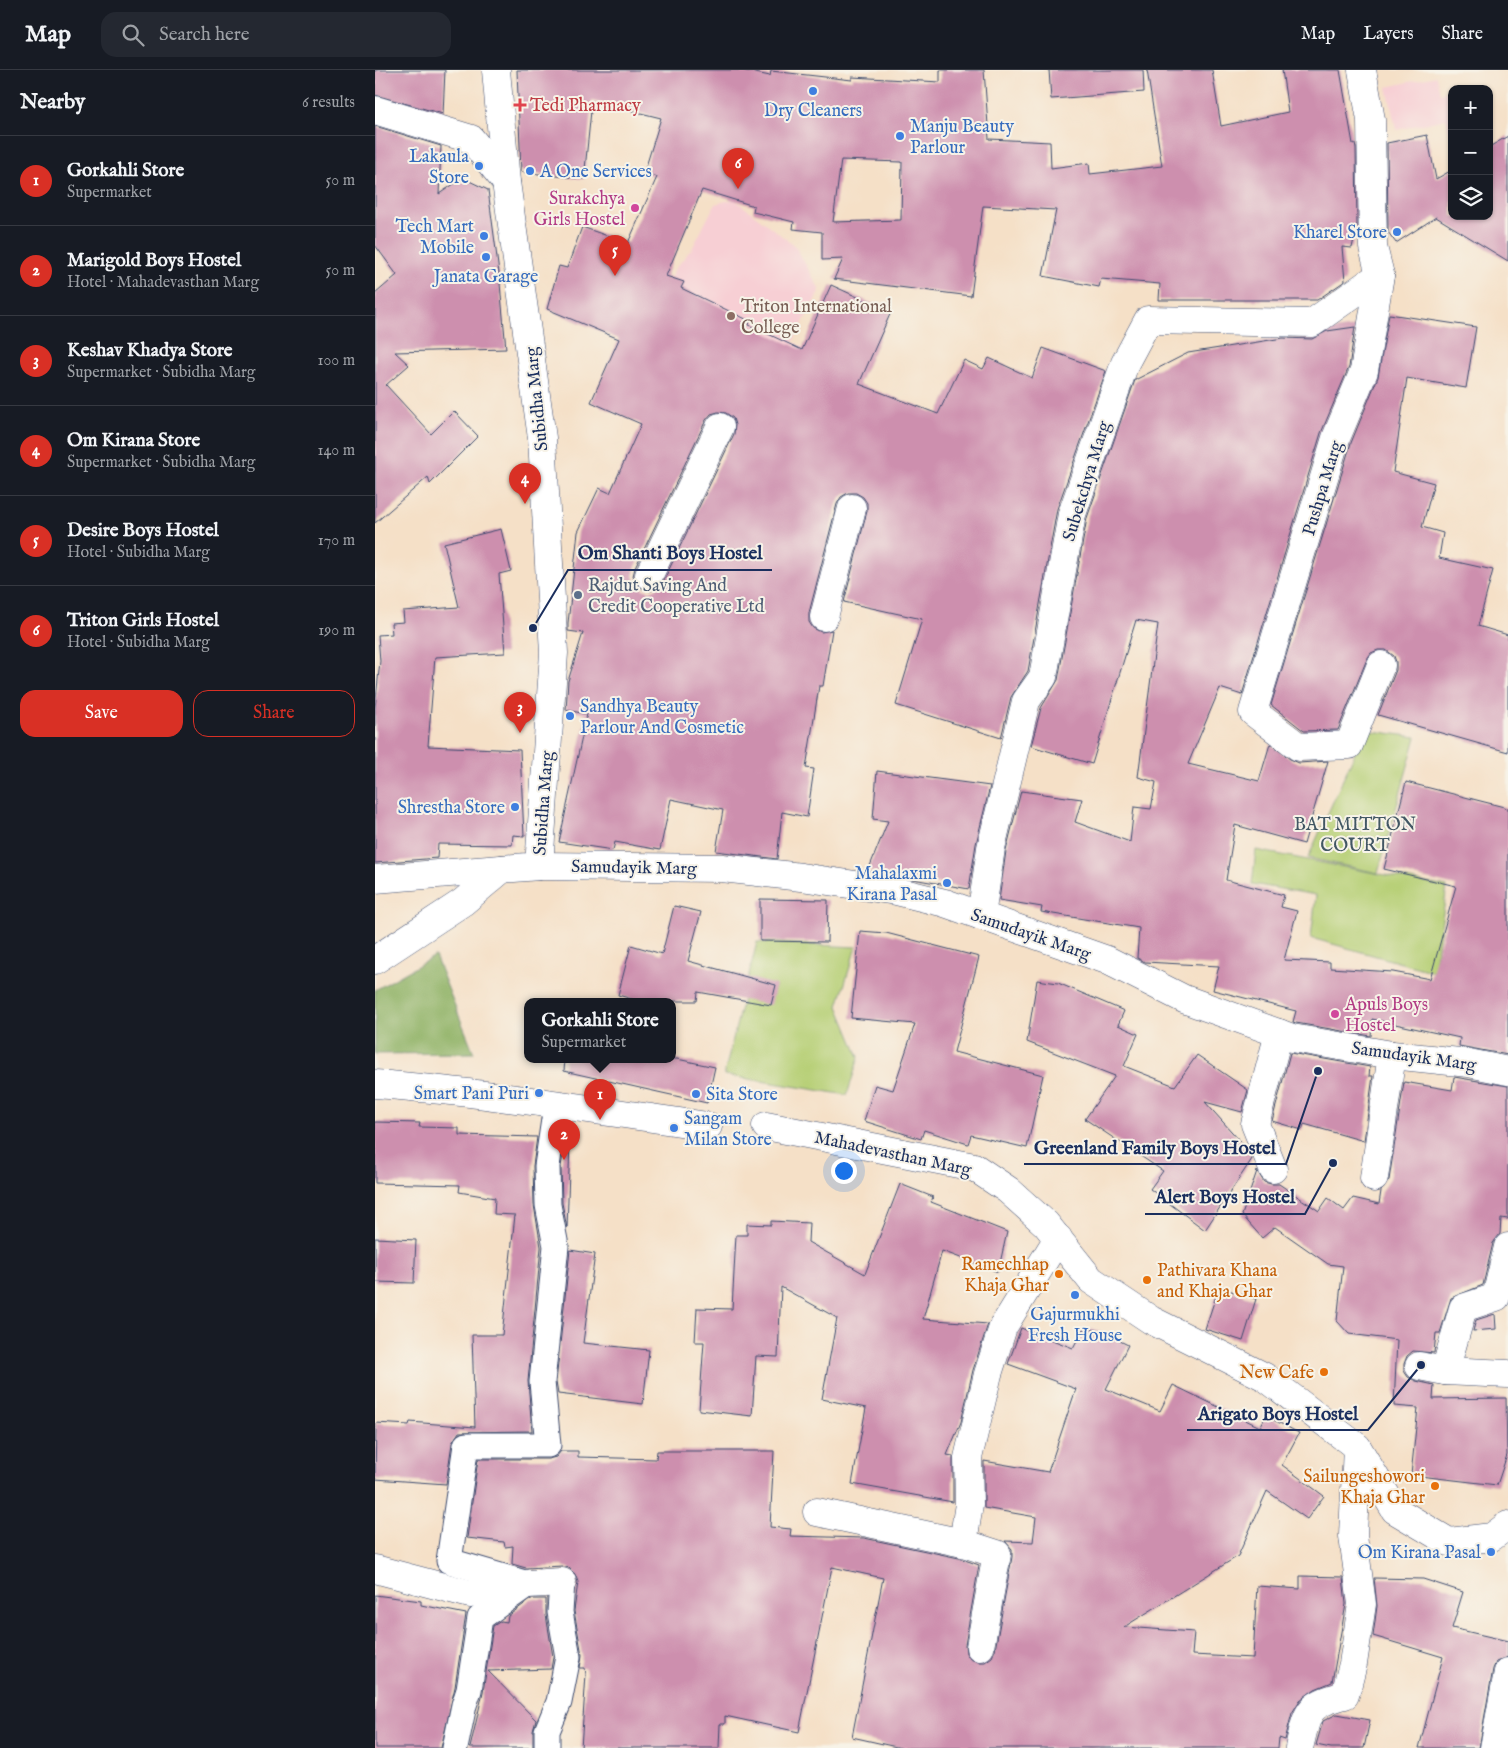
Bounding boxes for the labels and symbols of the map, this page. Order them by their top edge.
marker: Dry Cleaners [807,85,819,97]
place label: Tedi Pharmacy [530,95,641,118]
marker: Tedi Pharmacy [514,99,526,111]
place label: Dry Cleaners [764,100,862,123]
place label: Manju Beauty Parlour [910,116,1014,160]
marker: Manju Beauty Parlour [894,130,906,142]
place label: Lakaula Store [409,146,469,190]
pin: 6 [722,148,754,189]
marker: Lakaula Store [473,160,485,172]
place label: A One Services [539,161,652,184]
marker: A One Services [524,165,536,177]
place label: Surakchya Girls Hostel [534,188,625,232]
marker: Surakchya Girls Hostel [629,202,641,214]
place label: Tech Mart Mobile [395,216,474,260]
place label: Kharel Store [1293,222,1387,245]
marker: Kharel Store [1391,226,1403,238]
marker: Tech Mart Mobile [478,230,490,242]
pin: 5 [599,235,631,276]
marker: Janata Garage [480,251,492,263]
place label: Janata Garage [432,266,538,289]
place label: Triton International College [741,296,892,340]
marker: Triton International College [725,310,737,322]
street label: Subidha Marg [521,345,554,452]
street label: Subekchya Marg [1058,418,1117,544]
street label: Pushpa Marg [1298,438,1349,539]
pin: 4 [509,463,541,504]
callout: Om Shanti Boys Hostel [568,536,772,570]
text: Om Shanti Boys Hostel [578,542,763,566]
place label: Rajdut Saving And Credit Cooperative Ltd [588,575,765,619]
marker: Rajdut Saving And Credit Cooperative Ltd [572,589,584,601]
pin: 3 [504,692,536,733]
place label: Sandhya Beauty Parlour And Cosmetic [580,696,744,740]
marker: Sandhya Beauty Parlour And Cosmetic [564,710,576,722]
street label: Subidha Marg [529,750,560,856]
place label: Shrestha Store [398,797,505,820]
marker: Shrestha Store [509,801,521,813]
park label: BAT MITTON COURT [1294,814,1416,858]
street label: Samudayik Marg [571,856,697,881]
place label: Mahalaxmi Kirana Pasal [846,863,937,907]
marker: Mahalaxmi Kirana Pasal [941,877,953,889]
street label: Samudayik Marg [967,904,1094,967]
place label: Apuls Boys Hostel [1344,994,1428,1038]
marker: Apuls Boys Hostel [1329,1008,1341,1020]
street label: Samudayik Marg [1350,1037,1478,1078]
pin: 1 [584,1079,616,1120]
place label: Smart Pani Puri [414,1083,529,1106]
place label: Sita Store [706,1084,778,1107]
marker: Smart Pani Puri [533,1087,545,1099]
marker: Sita Store [690,1088,702,1100]
place label: Sangam Milan Store [684,1108,772,1152]
pin: 2 [548,1119,580,1160]
marker: Sangam Milan Store [668,1122,680,1134]
street label: Mahadevasthan Marg [812,1127,974,1182]
callout: Greenland Family Boys Hostel [1024,1130,1286,1164]
text: Greenland Family Boys Hostel [1034,1137,1277,1161]
your location [831,1158,857,1184]
callout: Alert Boys Hostel [1145,1180,1305,1214]
text: Alert Boys Hostel [1154,1186,1296,1210]
place label: Ramechhap Khaja Ghar [961,1254,1049,1298]
place label: Pathivara Khana and Khaja Ghar [1157,1260,1278,1304]
marker: Ramechhap Khaja Ghar [1053,1268,1065,1280]
marker: Pathivara Khana and Khaja Ghar [1141,1274,1153,1286]
marker: Gajurmukhi Fresh House [1069,1289,1081,1301]
place label: Gajurmukhi Fresh House [1028,1304,1122,1348]
place label: New Cafe [1240,1362,1314,1385]
marker: New Cafe [1318,1366,1330,1378]
callout: Arigato Boys Hostel [1187,1396,1368,1430]
text: Arigato Boys Hostel [1197,1403,1359,1427]
place label: Sailungeshowori Khaja Ghar [1303,1466,1425,1510]
marker: Sailungeshowori Khaja Ghar [1429,1480,1441,1492]
place label: Om Kirana Pasal [1358,1542,1481,1565]
marker: Om Kirana Pasal [1485,1546,1497,1558]

